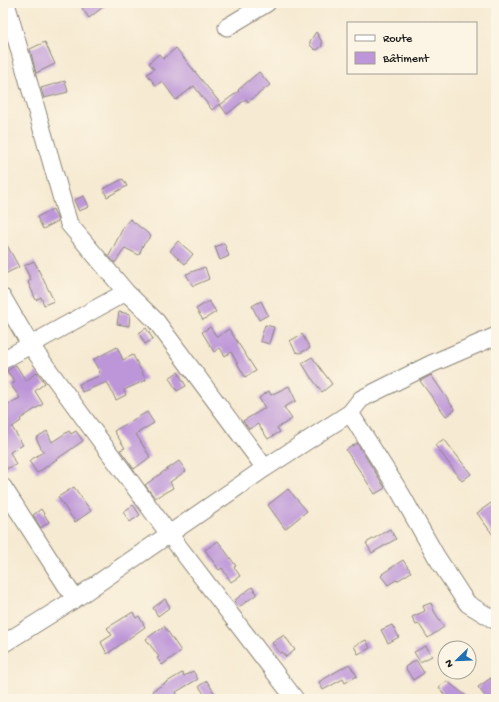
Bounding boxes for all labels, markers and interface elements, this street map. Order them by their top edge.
legend [347,22,477,74]
text: Route [383,33,413,47]
text: Bâtiment [382,53,430,67]
north arrow [437,640,477,680]
text: N [443,657,457,669]

